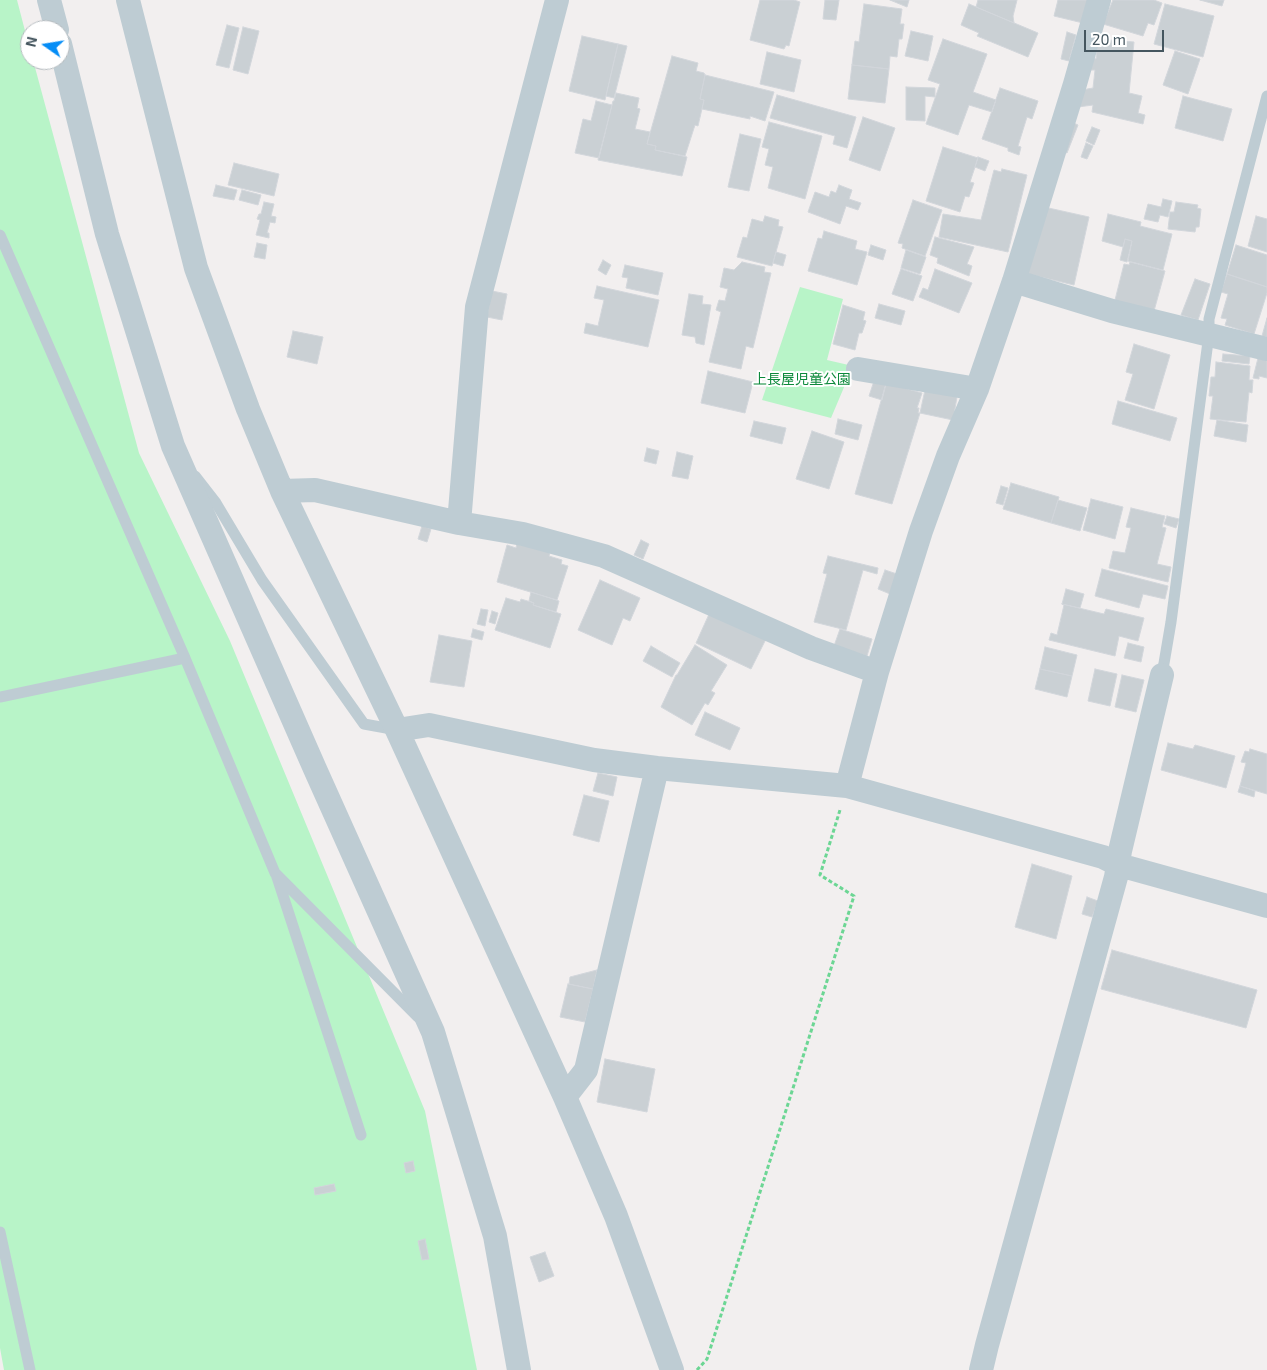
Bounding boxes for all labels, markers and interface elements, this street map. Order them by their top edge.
north arrow [20,20,70,70]
scale bar [1087,20,1167,52]
text: 20 m [1092,30,1126,48]
text: N [21,35,40,49]
park label: 上長屋児童公園 [753,371,851,387]

